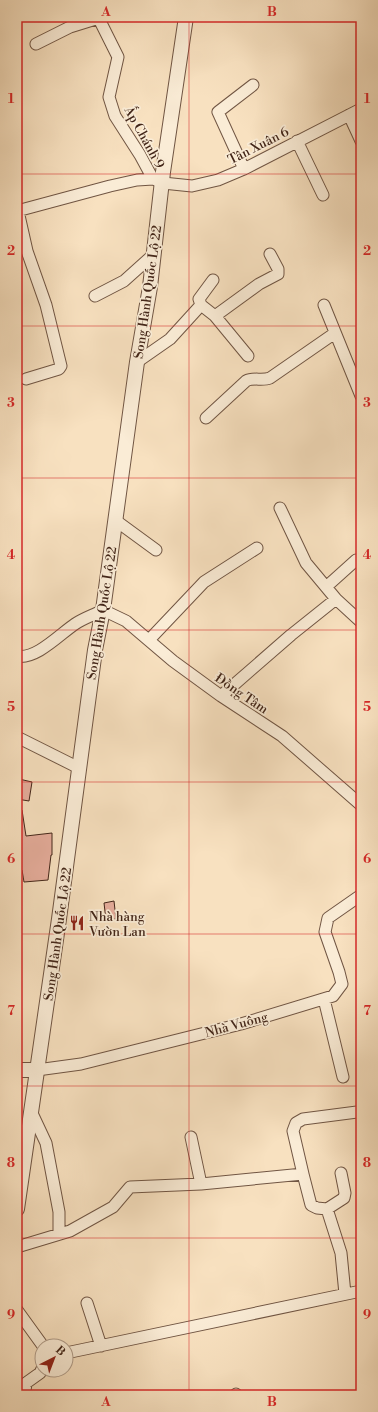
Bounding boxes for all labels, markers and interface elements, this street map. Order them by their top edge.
text: A [100,4,111,20]
text: B [267,4,277,20]
text: 1 [8,91,15,107]
text: 1 [364,91,371,107]
street label: Ấp Chánh 9 [120,102,170,171]
street label: Tân Xuân 6 [225,124,292,168]
street label: Song Hành Quốc Lộ 22 [131,224,165,360]
text: 2 [7,243,15,259]
text: 2 [363,243,371,259]
text: 3 [7,395,15,411]
text: 3 [363,395,371,411]
street label: Song Hành Quốc Lộ 22 [84,545,120,681]
text: 4 [7,547,16,563]
text: 4 [363,547,372,563]
street label: Đồng Tâm [212,670,272,718]
text: 5 [7,699,15,715]
text: 5 [363,699,371,715]
text: 6 [7,851,15,867]
text: 6 [363,851,371,867]
street label: Song Hành Quốc Lộ 22 [41,866,75,1002]
place label: Nhà hàng Vườn Lan [88,909,146,940]
restaurant icon: Nhà hàng Vườn Lan [68,914,86,932]
text: 7 [7,1003,15,1019]
text: 7 [363,1003,371,1019]
street label: Nhà Vuông [203,1009,270,1041]
text: 8 [7,1155,15,1171]
text: 8 [363,1155,371,1171]
text: 9 [7,1307,15,1323]
text: 9 [363,1307,371,1323]
north arrow [34,1338,74,1378]
text: B [52,1343,68,1359]
text: A [100,1394,111,1410]
text: B [267,1394,277,1410]

